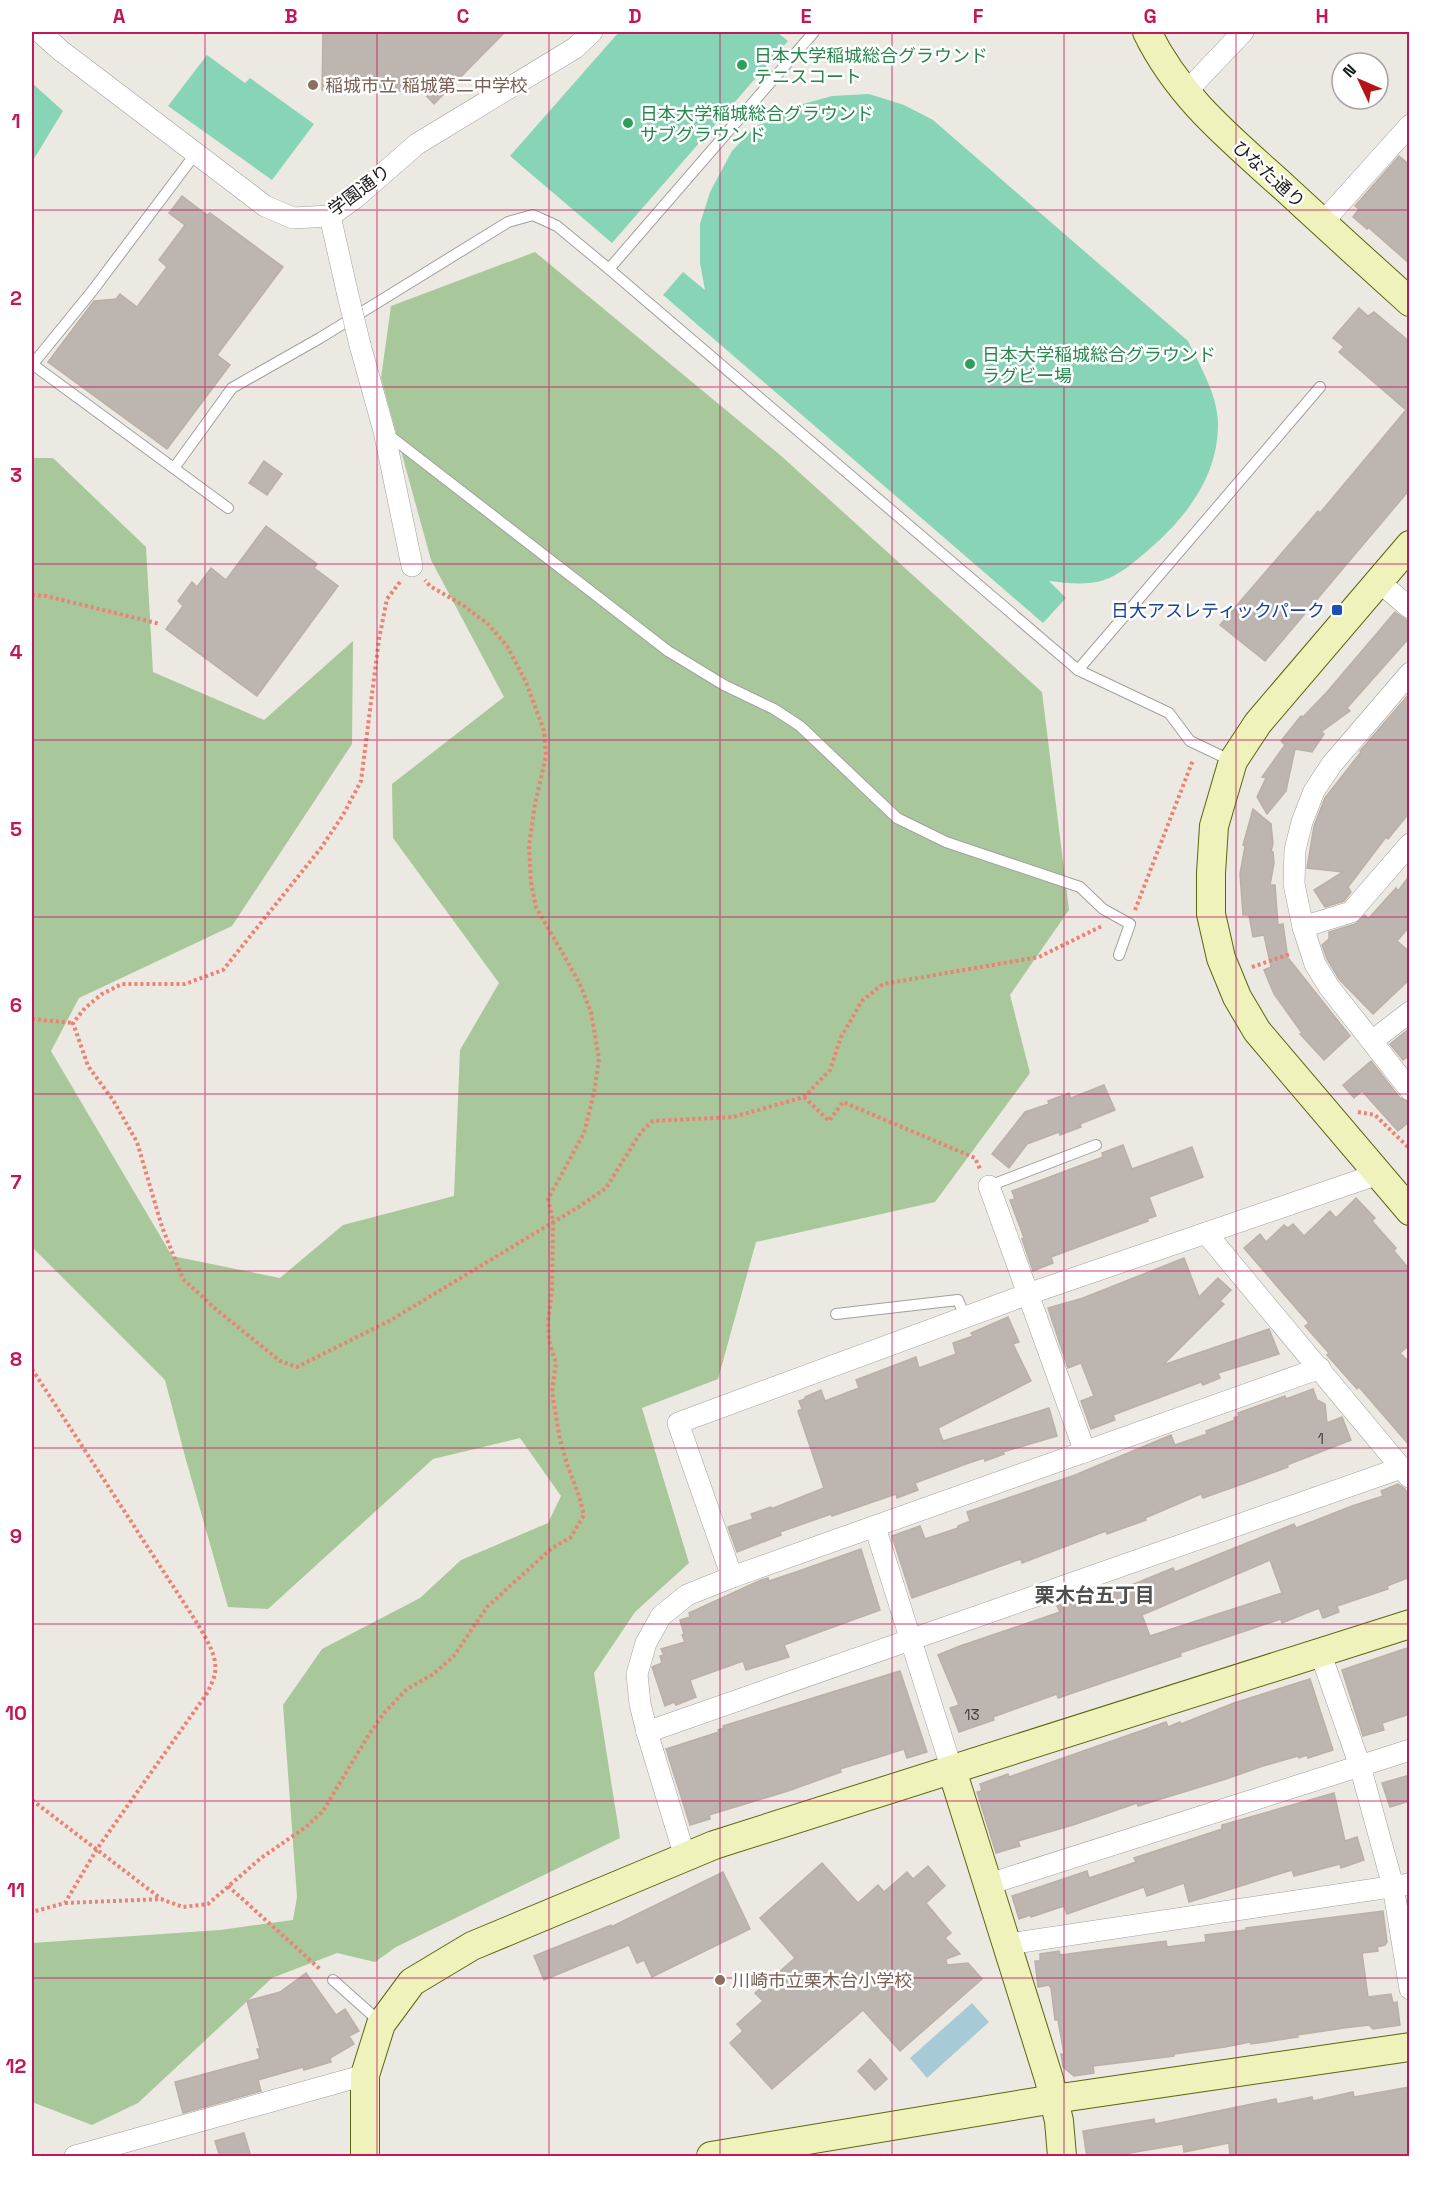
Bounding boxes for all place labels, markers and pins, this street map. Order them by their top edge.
place label: 日本大学稲城総合グラウンド テニスコート [754,44,988,88]
marker: 日本大学稲城総合グラウンド テニスコート [735,58,749,72]
place label: 稲城市立 稲城第二中学校 [325,74,528,97]
marker: 稲城市立 稲城第二中学校 [306,78,320,92]
place label: 日本大学稲城総合グラウンド サブグラウンド [640,102,874,146]
marker: 日本大学稲城総合グラウンド サブグラウンド [621,116,635,130]
place label: 日本大学稲城総合グラウンド ラグビー場 [982,343,1216,387]
marker: 日本大学稲城総合グラウンド ラグビー場 [963,357,977,371]
place label: 日大アスレティックパーク [1111,599,1325,622]
marker: 日大アスレティックパーク [1330,603,1344,617]
place label: 川崎市立栗木台小学校 [732,1969,912,1992]
marker: 川崎市立栗木台小学校 [713,1973,727,1987]

